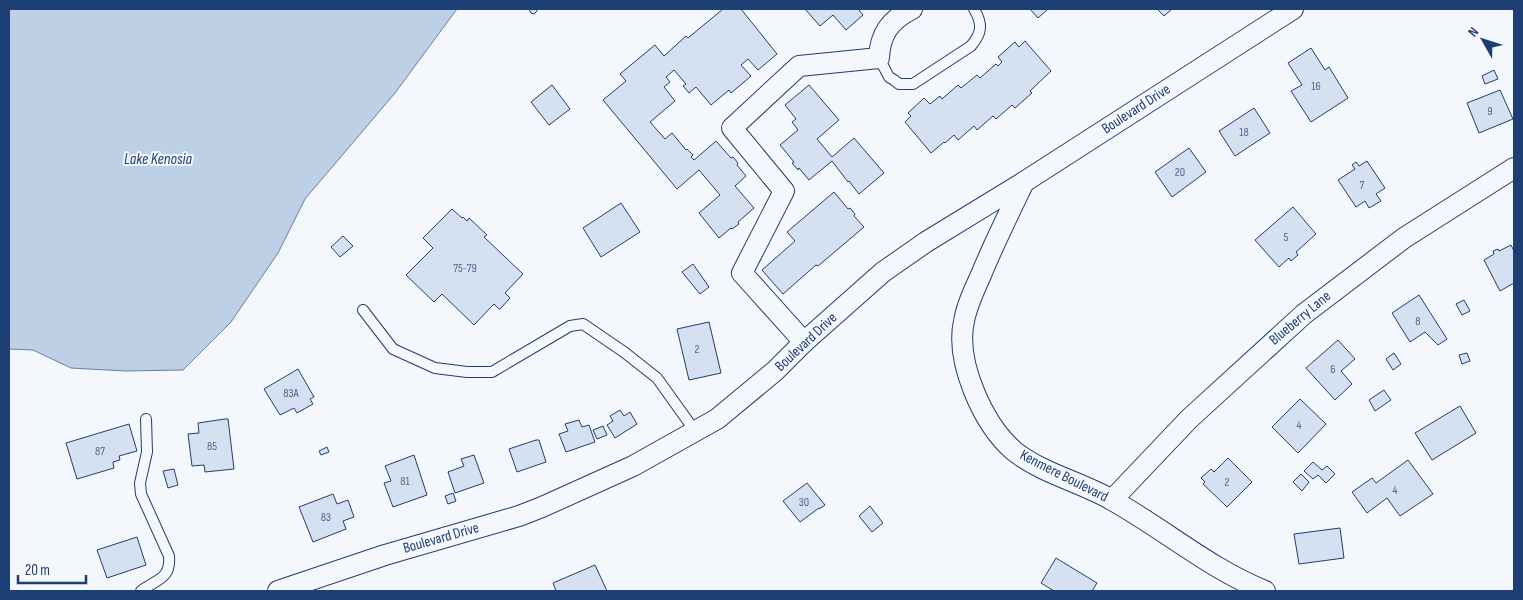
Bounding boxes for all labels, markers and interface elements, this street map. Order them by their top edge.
north arrow [1458,15,1508,65]
text: N [1464,24,1482,40]
house number: 16 [1311,79,1321,94]
street label: Boulevard Drive [1098,80,1174,138]
house number: 9 [1487,104,1493,119]
house number: 18 [1239,125,1249,140]
water label: Lake Kenosia [124,150,192,169]
house number: 20 [1175,165,1185,180]
house number: 7 [1360,178,1365,193]
house number: 5 [1284,230,1289,245]
house number: 75-79 [453,261,477,276]
street label: Blueberry Lane [1265,287,1335,349]
street label: Boulevard Drive [771,308,841,376]
house number: 8 [1415,314,1421,329]
house number: 2 [695,342,700,357]
house number: 6 [1330,362,1336,377]
house number: 83A [283,386,300,401]
house number: 4 [1296,418,1302,433]
house number: 85 [207,439,217,454]
house number: 87 [95,444,105,459]
street label: Kenmere Boulevard [1017,446,1111,506]
house number: 81 [400,474,411,489]
house number: 2 [1225,475,1230,490]
house number: 4 [1392,483,1398,498]
house number: 30 [799,495,809,510]
house number: 83 [321,510,331,525]
street label: Boulevard Drive [401,518,481,558]
scale bar [18,552,85,584]
text: 20 m [25,561,50,580]

